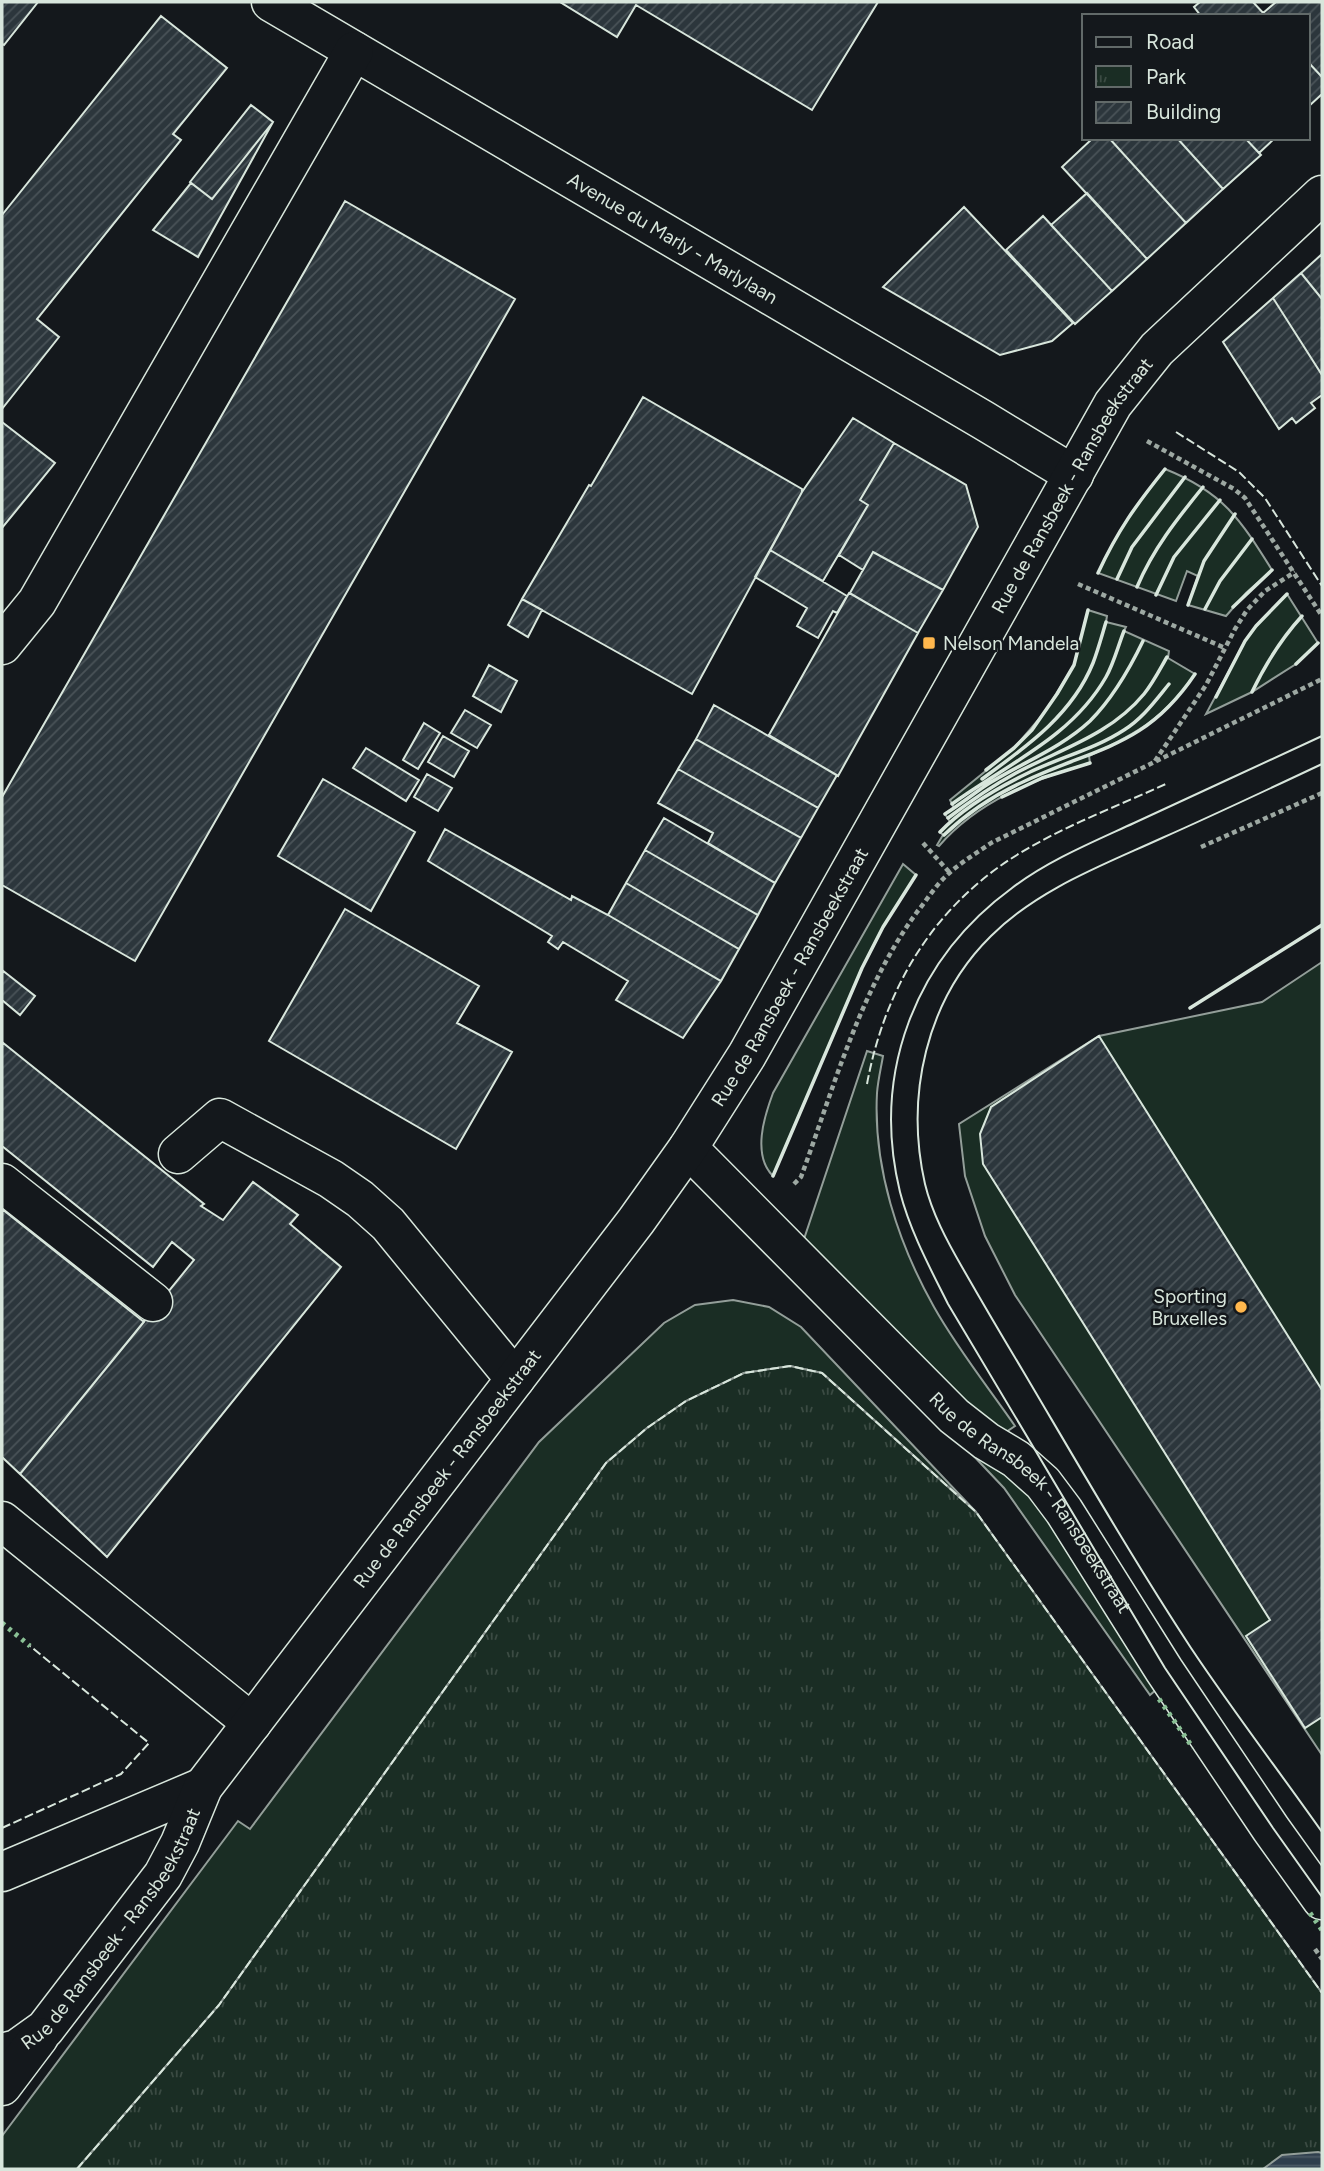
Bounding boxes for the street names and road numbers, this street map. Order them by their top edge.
street label: Avenue du Marly - Marlylaan [563,168,782,309]
street label: Rue de Ransbeek - Ransbeekstraat [987,353,1158,618]
street label: Rue de Ransbeek - Ransbeekstraat [706,844,873,1111]
street label: Rue de Ransbeek - Ransbeekstraat [349,1345,546,1593]
street label: Rue de Ransbeek - Ransbeekstraat [924,1387,1136,1617]
street label: Rue de Ransbeek - Ransbeekstraat [16,1804,205,2055]

